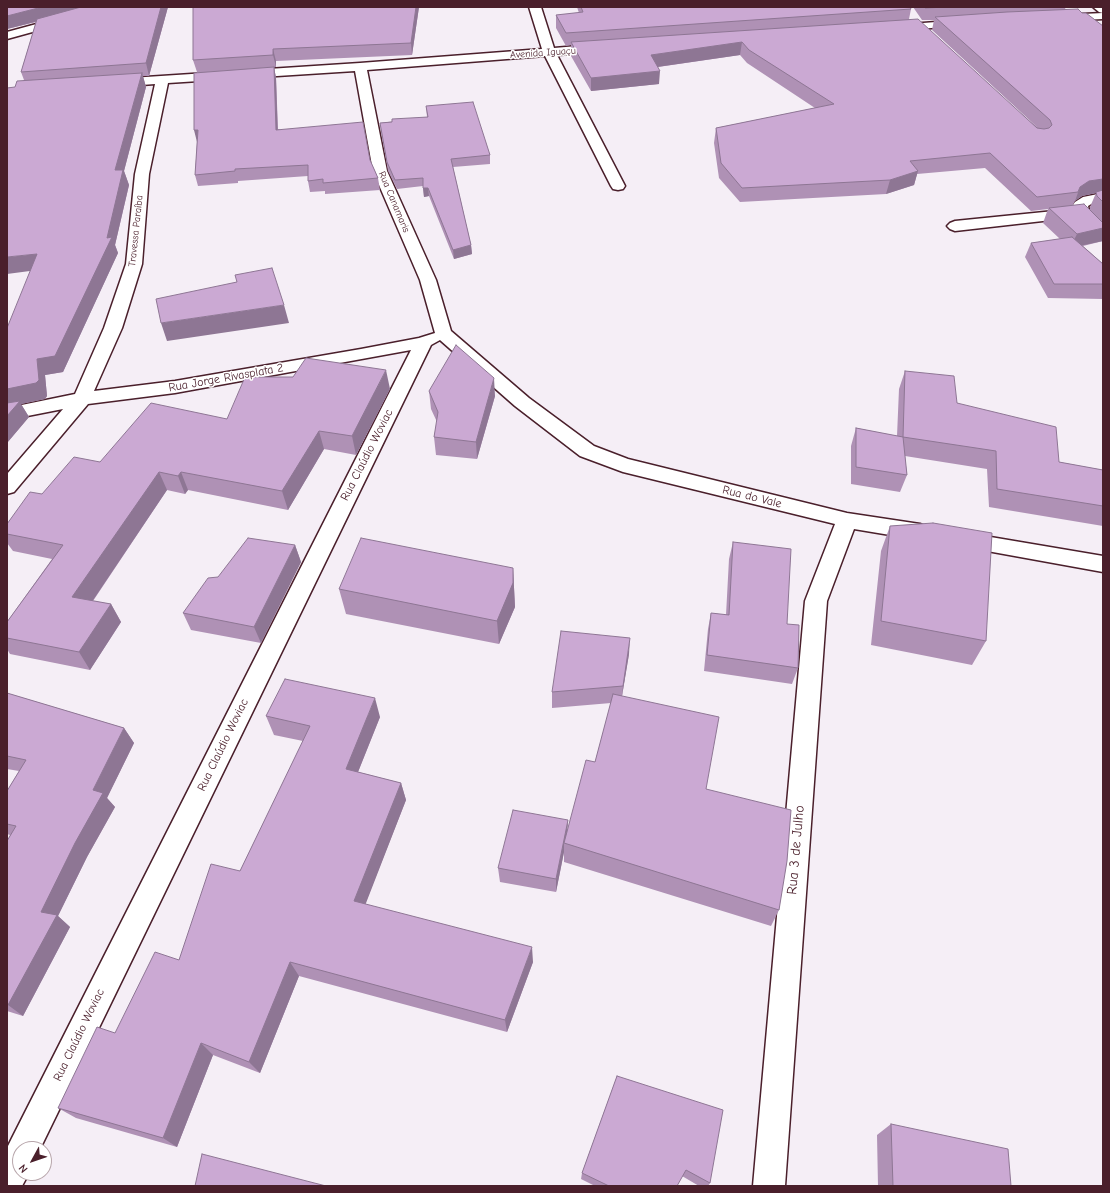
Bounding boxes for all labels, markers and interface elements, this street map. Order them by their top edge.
street label: Avenida Iguaçu [510,45,576,61]
street label: Rua Canamaris [376,170,412,234]
street label: Travessa Paraíba [126,195,146,267]
street label: Rua Jorge Rivasplata 2 [167,361,285,395]
street label: Rua Claúdio Woviac [338,407,396,503]
street label: Rua do Vale [721,483,783,511]
street label: Rua Claúdio Woviac [194,696,252,794]
street label: Rua 3 de Julho [784,805,808,895]
street label: Rua Claúdio Woviac [50,986,108,1084]
north arrow [12,1141,52,1181]
text: N [16,1161,30,1175]

